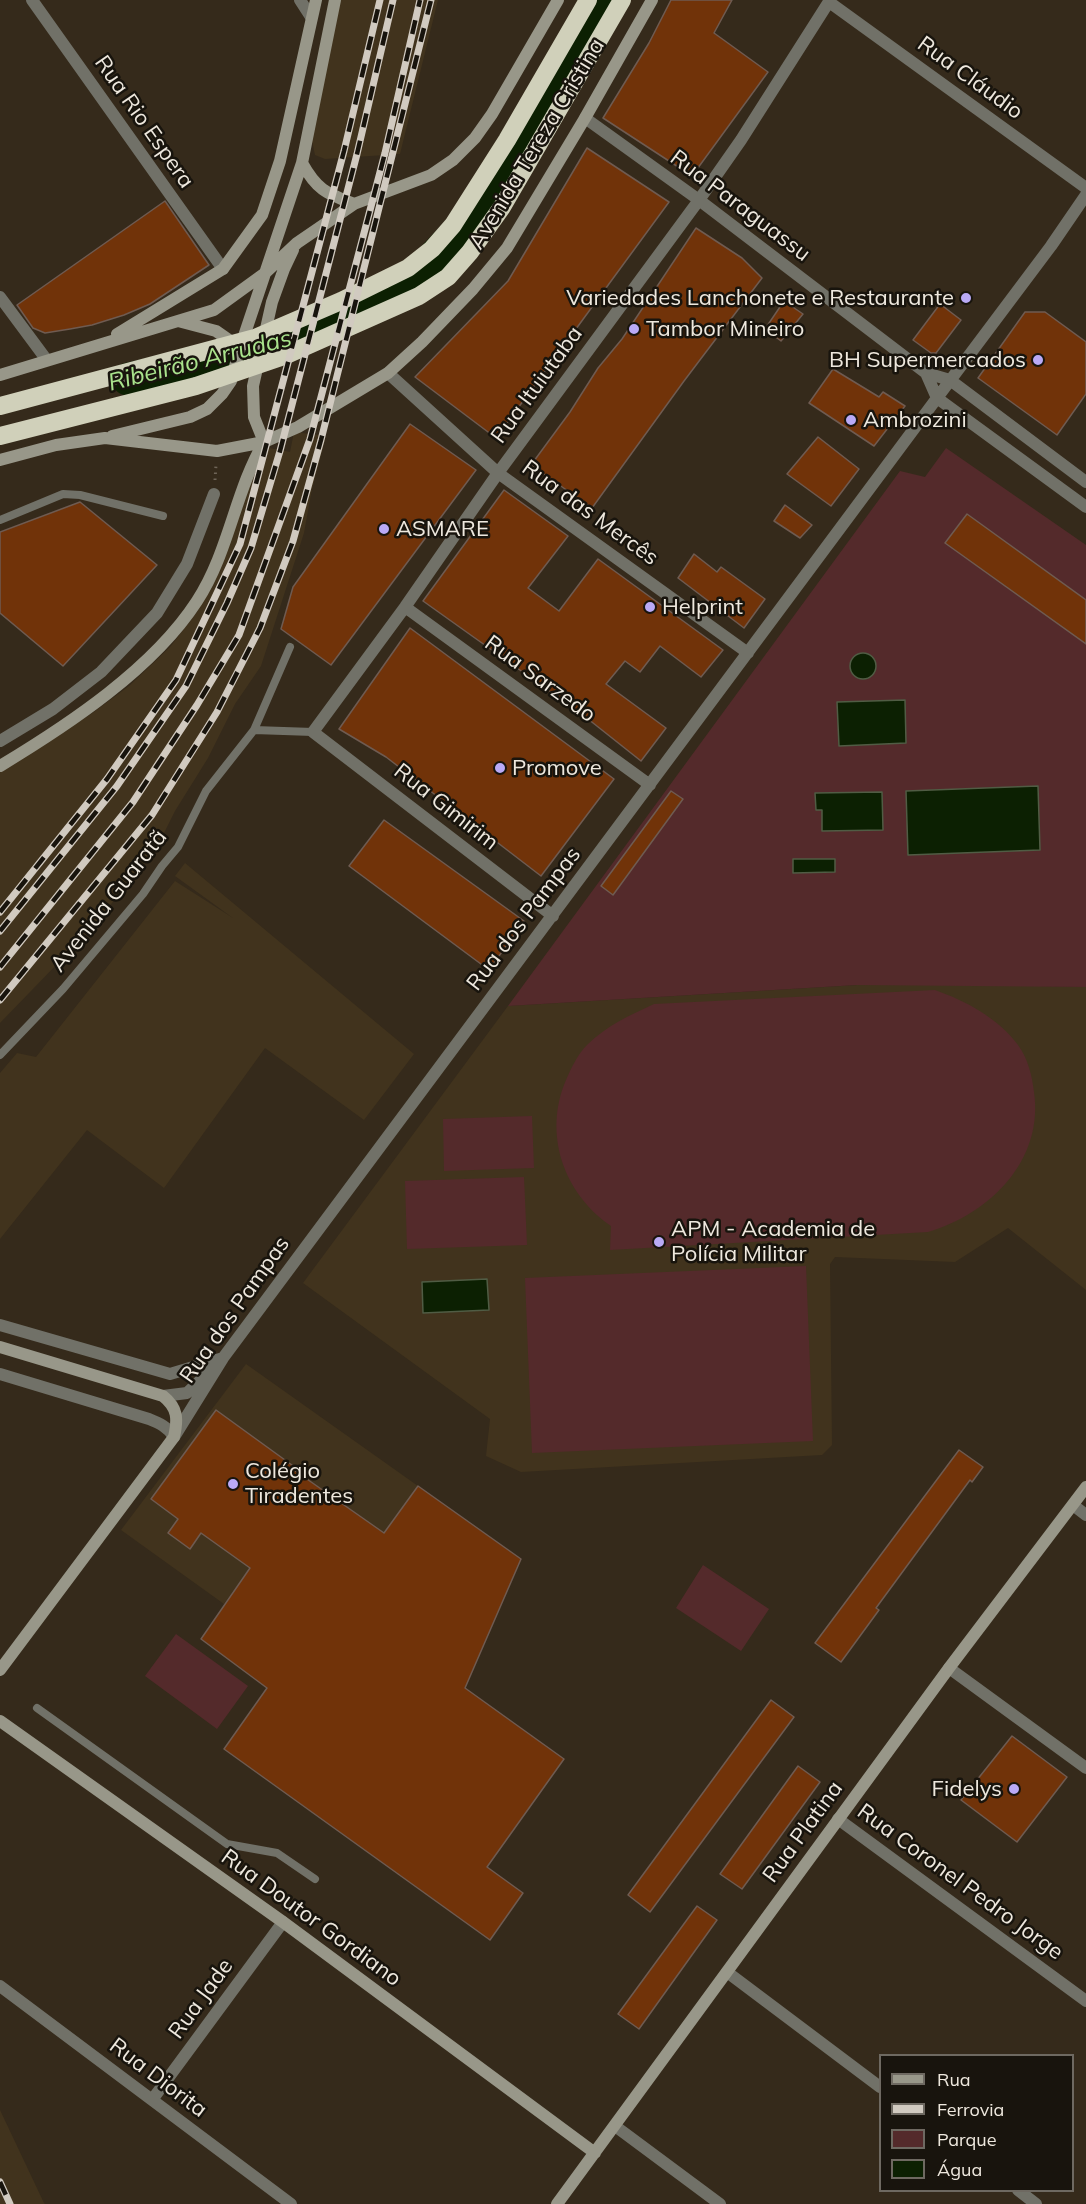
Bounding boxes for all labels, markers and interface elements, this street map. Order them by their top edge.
street label: Rua Cláudio [912,31,1028,125]
street label: Avenida Tereza Cristina [464,34,610,254]
street label: Rua Rio Espera [89,51,199,193]
street label: Rua Paraguassu [665,145,815,267]
place label: Variedades Lanchonete e Restaurante [566,285,954,311]
marker: Variedades Lanchonete e Restaurante [959,291,973,305]
place label: Tambor Mineiro [646,316,804,342]
street label: Rua Ituiutaba [486,321,588,449]
marker: Tambor Mineiro [627,322,641,336]
water label: Ribeirão Arrudas [105,324,295,398]
place label: BH Supermercados [829,347,1026,373]
marker: BH Supermercados [1031,353,1045,367]
place label: Ambrozini [863,407,967,433]
marker: Ambrozini [844,413,858,427]
street label: Rua das Mercês [517,455,663,571]
place label: ASMARE [396,516,489,542]
marker: ASMARE [377,522,391,536]
place label: Helprint [662,594,743,620]
marker: Helprint [643,600,657,614]
street label: Rua Sarzedo [479,630,601,728]
place label: Promove [512,755,602,781]
street label: Rua Gimirim [389,758,503,856]
marker: Promove [493,761,507,775]
street label: Avenida Guaratã [45,825,173,977]
street label: Rua dos Pampas [461,842,587,996]
place label: APM - Academia de Polícia Militar [671,1216,875,1268]
street label: Rua dos Pampas [175,1232,295,1388]
marker: APM - Academia de Polícia Militar [652,1235,666,1249]
place label: Colégio Tiradentes [245,1458,353,1510]
marker: Colégio Tiradentes [226,1477,240,1491]
street label: Rua Platina [757,1776,849,1888]
place label: Fidelys [932,1776,1002,1802]
marker: Fidelys [1007,1782,1021,1796]
street label: Rua Coronel Pedro Jorge [852,1798,1068,1966]
street label: Rua Doutor Gordiano [216,1844,406,1992]
street label: Rua Jade [163,1954,239,2044]
street label: Rua Diorita [104,2033,212,2123]
legend [879,2054,1074,2192]
text: Rua [937,2068,971,2091]
text: Ferrovia [937,2098,1004,2121]
text: Parque [937,2128,996,2151]
text: Água [937,2158,982,2181]

